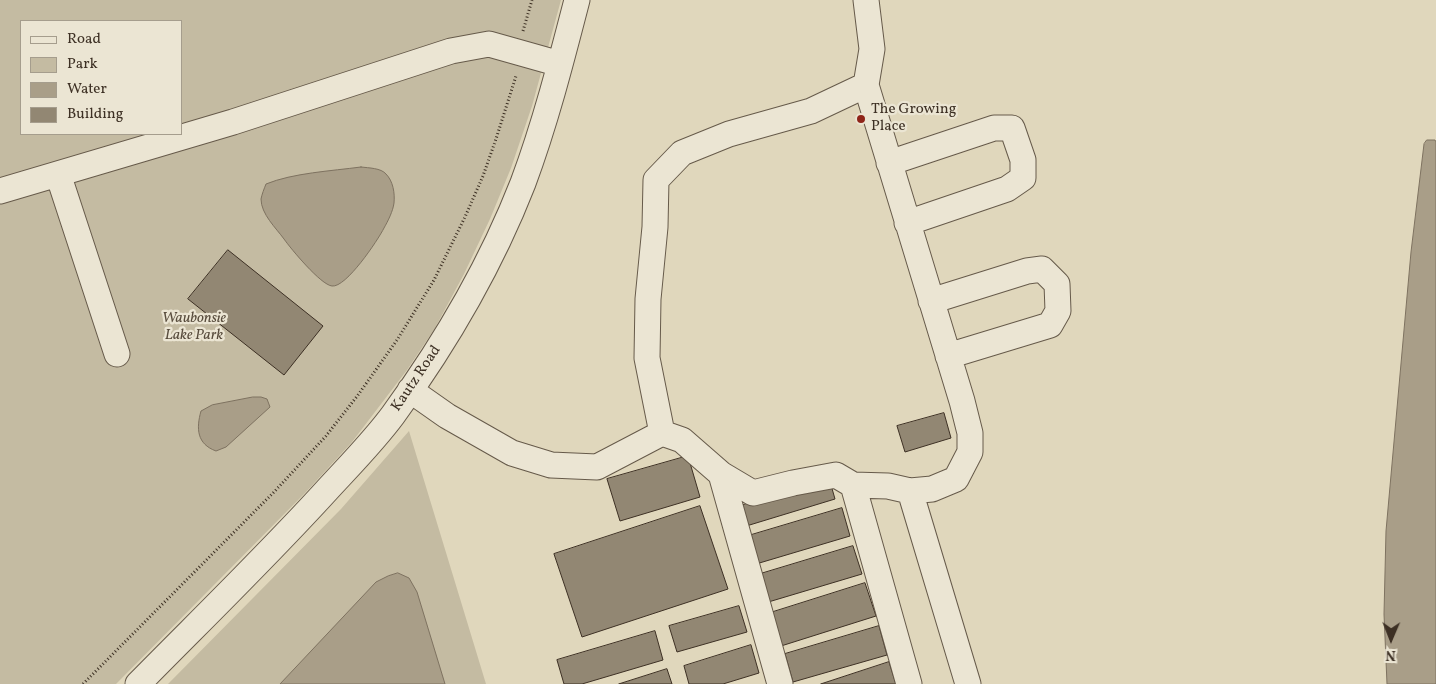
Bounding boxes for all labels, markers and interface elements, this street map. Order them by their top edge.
legend [20,20,182,135]
text: Road [67,29,101,50]
text: Park [67,54,98,75]
text: Water [67,79,107,100]
place label: The Growing Place [871,101,956,136]
text: Building [67,104,123,125]
marker: The Growing Place [855,113,867,125]
park label: Waubonsie Lake Park [162,310,226,345]
street label: Kautz Road [388,343,446,415]
north arrow [1366,614,1416,664]
text: N [1385,645,1396,664]

